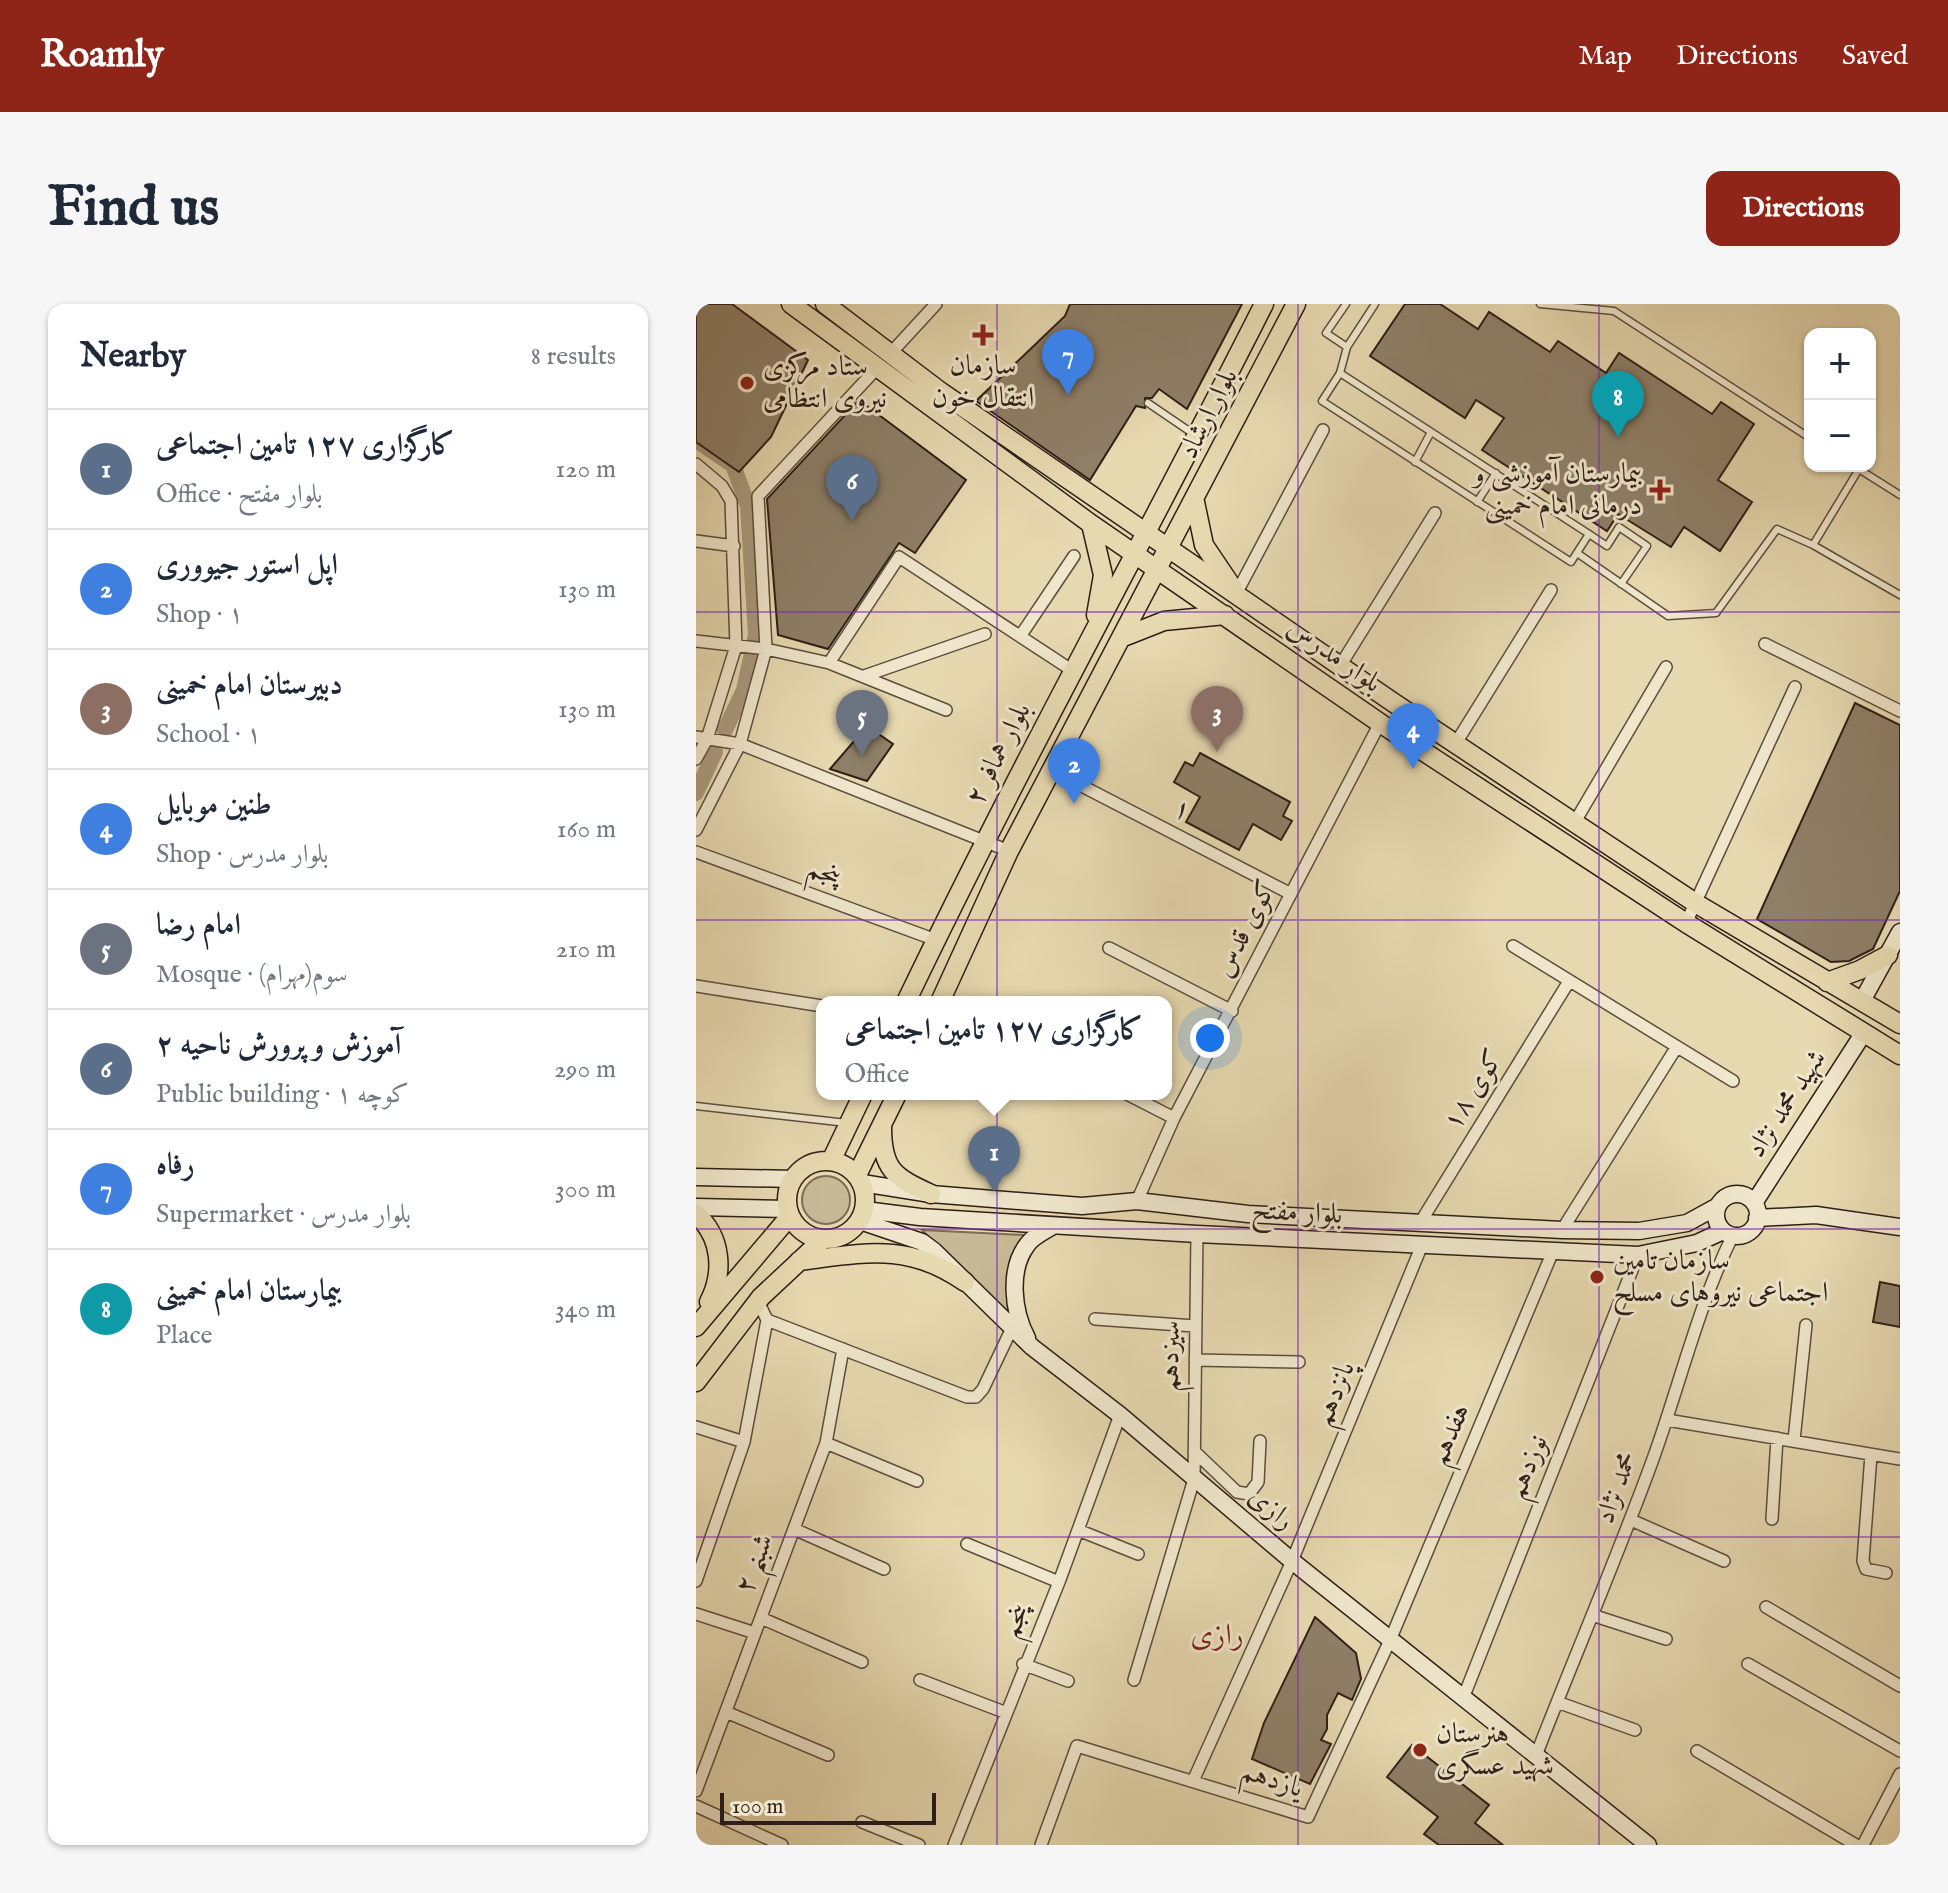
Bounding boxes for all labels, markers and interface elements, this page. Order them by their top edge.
text: Roamly [40,32,164,80]
text: Map [1578,39,1632,74]
text: Directions [1676,39,1798,74]
text: Saved [1842,39,1908,74]
button: Directions [1706,171,1900,246]
text: Find us [48,173,219,244]
marker: سازمان انتقال خون [972,324,994,346]
map controls [1804,328,1876,472]
button: + [1804,328,1876,400]
pin: 7 [1042,329,1094,395]
text: Nearby [80,335,186,378]
text: 8 results [531,340,616,373]
place label: سازمان انتقال خون [932,349,1034,416]
place label: ستاد مرکزی نیروی انتظامی [763,350,887,417]
street label: بلوار ارشاد [1171,363,1247,465]
pin: 8 [1592,371,1644,437]
marker: ستاد مرکزی نیروی انتظامی [738,374,756,392]
button: − [1804,400,1876,472]
text: کارگزاری ۱۲۷ تامین اجتماعی [156,427,455,465]
text: 1 [101,453,111,486]
text: 120 m [556,453,616,486]
pin: 6 [826,455,878,521]
place label: بیمارستان آموزشی و درمانی امام خمینی [1470,456,1642,529]
text: Office · بلوار مفتح [156,478,323,511]
marker: بیمارستان آموزشی و درمانی امام خمینی [1649,479,1671,501]
text: اپل استور جيووری [156,547,338,585]
text: 2 [100,573,112,606]
text: 130 m [558,573,616,606]
text: Shop · ۱ [156,598,243,631]
street label: بلوار مدرس [1280,611,1388,701]
text: دبیرستان امام خمینی [156,667,343,705]
pin: 3 [1191,686,1243,752]
pin: 5 [836,690,888,756]
text: 3 [101,693,111,726]
text: 130 m [558,693,616,726]
street label: بلوار همافر ۲ [958,697,1040,811]
pin: 4 [1387,703,1439,769]
text: School · ۱ [156,718,262,751]
pin: 2 [1048,738,1100,804]
text: طنین موبایل [156,787,272,825]
street label: ۱ [1167,791,1197,829]
text: 4 [100,813,112,846]
text: 160 m [557,813,616,846]
text: Shop · بلوار مدرس [156,838,328,871]
street label: پنجم [800,851,848,903]
street label: کوی قدس [1207,874,1285,984]
text: امام رضا [156,907,241,945]
text: 5 [101,933,111,966]
text: 210 m [556,933,616,966]
text: Mosque · سوم(مهرام) [156,958,348,991]
popup [816,996,1172,1100]
text: کارگزاری ۱۲۷ تامین اجتماعی [845,1012,1143,1050]
your location [1190,1018,1230,1058]
text: آموزش و پرورش ناحیه ۲ [156,1027,401,1065]
street label: کوی ۱۸ [1436,1043,1512,1137]
street label: شهید محمد نژاد [1739,1043,1835,1165]
text: 6 [101,1053,111,1086]
text: 290 m [554,1053,616,1086]
text: Office [845,1058,910,1091]
text: Public building · کوچه ۱ [156,1078,409,1111]
pin: 1 [968,1126,1020,1192]
text: رفاه [156,1147,195,1185]
text: 7 [100,1173,112,1206]
text: 300 m [555,1173,616,1206]
street label: بلوار مفتح [1250,1193,1343,1238]
text: Supermarket · بلوار مدرس [156,1198,411,1231]
place label: سازمان تامین اجتماعی نیروهای مسلح [1613,1244,1828,1316]
marker: سازمان تامین اجتماعی نیروهای مسلح [1588,1268,1606,1286]
text: بیمارستان امام خمینی [156,1273,342,1311]
text: 8 [101,1293,111,1326]
text: 340 m [555,1293,616,1326]
text: Place [156,1319,212,1352]
street label: سیزدهم [1153,1320,1196,1392]
street label: پانزدهم [1306,1355,1371,1434]
street label: هفدهم [1421,1399,1485,1474]
street label: نوزدهم [1499,1430,1563,1507]
street label: محمد نژاد [1588,1447,1646,1529]
street label: رازی [1241,1480,1301,1538]
street label: شبنم ۲ [728,1529,790,1602]
street label: پنجم [993,1596,1046,1646]
district label: رازی [1190,1617,1244,1655]
place label: هنرستان شهید عسگری [1436,1717,1554,1784]
marker: هنرستان شهید عسگری [1411,1741,1429,1759]
street label: یازدهم [1235,1754,1309,1814]
scale bar [720,1789,936,1825]
text: 100 m [732,1793,784,1821]

